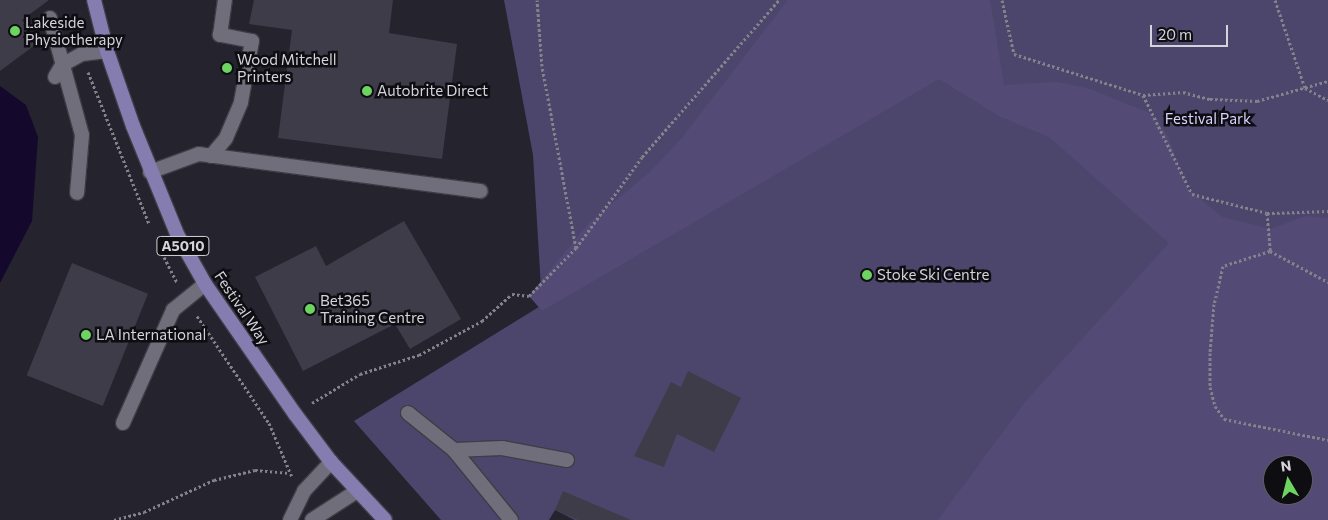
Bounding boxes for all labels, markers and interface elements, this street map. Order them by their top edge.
place label: Lakeside Physiotherapy [25,13,123,48]
scale bar [1153,15,1230,47]
marker: Lakeside Physiotherapy [9,25,21,37]
text: 20 m [1158,25,1192,43]
place label: Wood Mitchell Printers [237,50,337,85]
marker: Wood Mitchell Printers [221,62,233,74]
place label: Autobrite Direct [377,82,488,100]
marker: Autobrite Direct [361,85,373,97]
park label: Festival Park [1165,110,1251,128]
road number: A5010 [156,235,210,258]
place label: Stoke Ski Centre [877,266,989,284]
street label: Festival Way [211,268,273,348]
marker: Stoke Ski Centre [861,269,873,281]
place label: Bet365 Training Centre [320,291,425,326]
marker: Bet365 Training Centre [304,303,316,315]
place label: LA International [96,326,206,344]
marker: LA International [80,329,92,341]
north arrow [1263,455,1313,505]
text: N [1280,456,1292,475]

